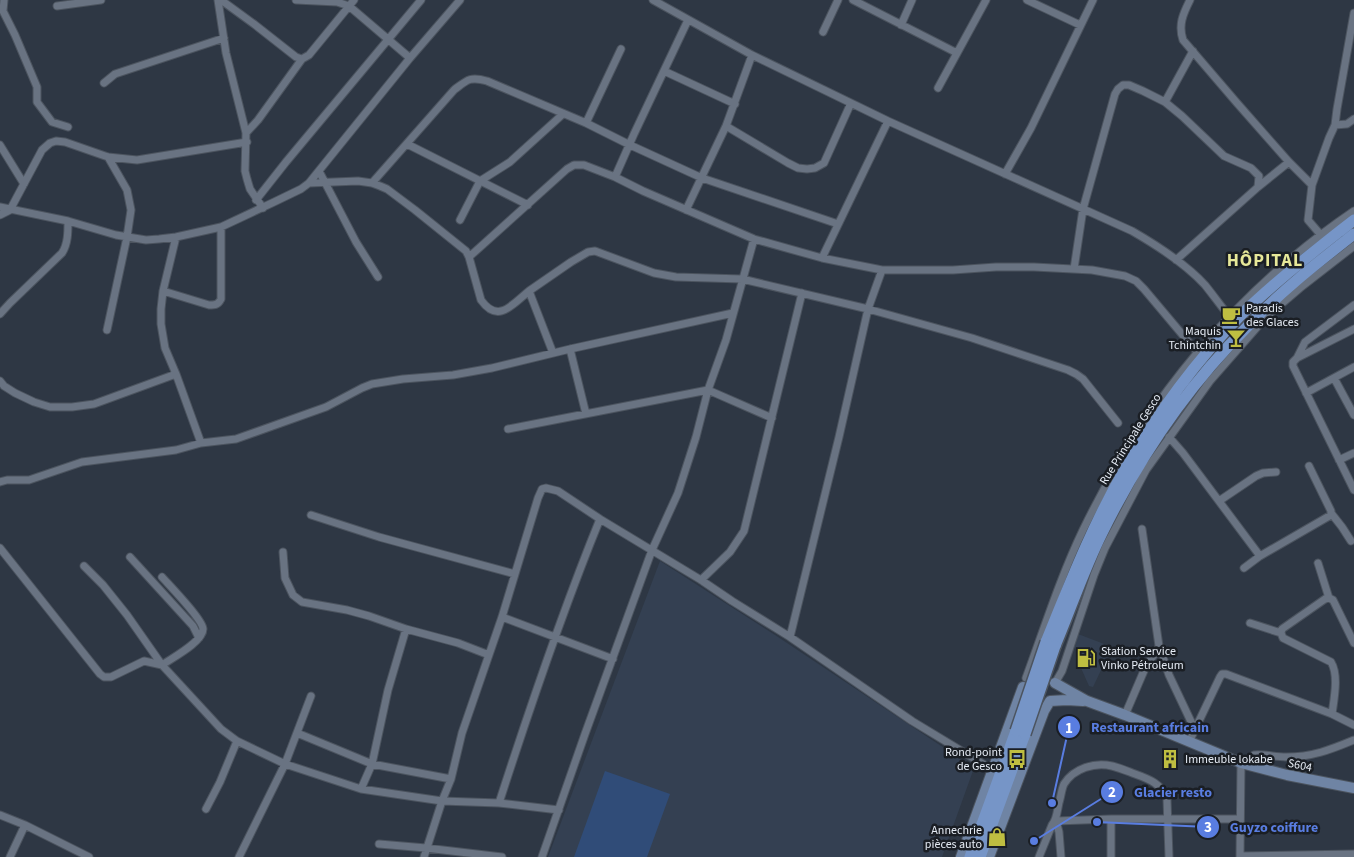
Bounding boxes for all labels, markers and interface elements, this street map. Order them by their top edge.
district label: HÔPITAL [1227,248,1303,273]
place label: Paradis des Glaces [1246,300,1299,331]
cafe icon: Paradis des Glaces [1220,304,1242,326]
place label: Maquis Tchintchin [1168,323,1221,354]
bar icon: Maquis Tchintchin [1225,327,1247,349]
street label: Rue Principale Gesco [1095,390,1165,488]
place label: Station Service Vinko Pétroleum [1101,643,1184,674]
fuel station icon: Station Service Vinko Pétroleum [1075,647,1097,669]
callout: Restaurant africain [1056,713,1219,742]
text: 1 [1065,718,1073,739]
text: Restaurant africain [1091,718,1209,738]
place label: Rond-point de Gesco [945,744,1002,775]
bus stop icon: Rond-point de Gesco [1006,748,1028,770]
building icon: Immeuble lokabe [1159,748,1181,770]
place label: Immeuble lokabe [1185,751,1273,768]
street label: S604 [1286,755,1314,776]
callout: Glacier resto [1099,778,1222,807]
text: 2 [1108,782,1116,803]
text: Glacier resto [1134,783,1212,803]
callout: Guyzo coiffure [1195,813,1329,842]
text: 3 [1204,817,1212,838]
text: Guyzo coiffure [1230,818,1318,838]
place label: Annechrie pièces auto [925,822,982,853]
shop icon: Annechrie pièces auto [986,826,1008,848]

